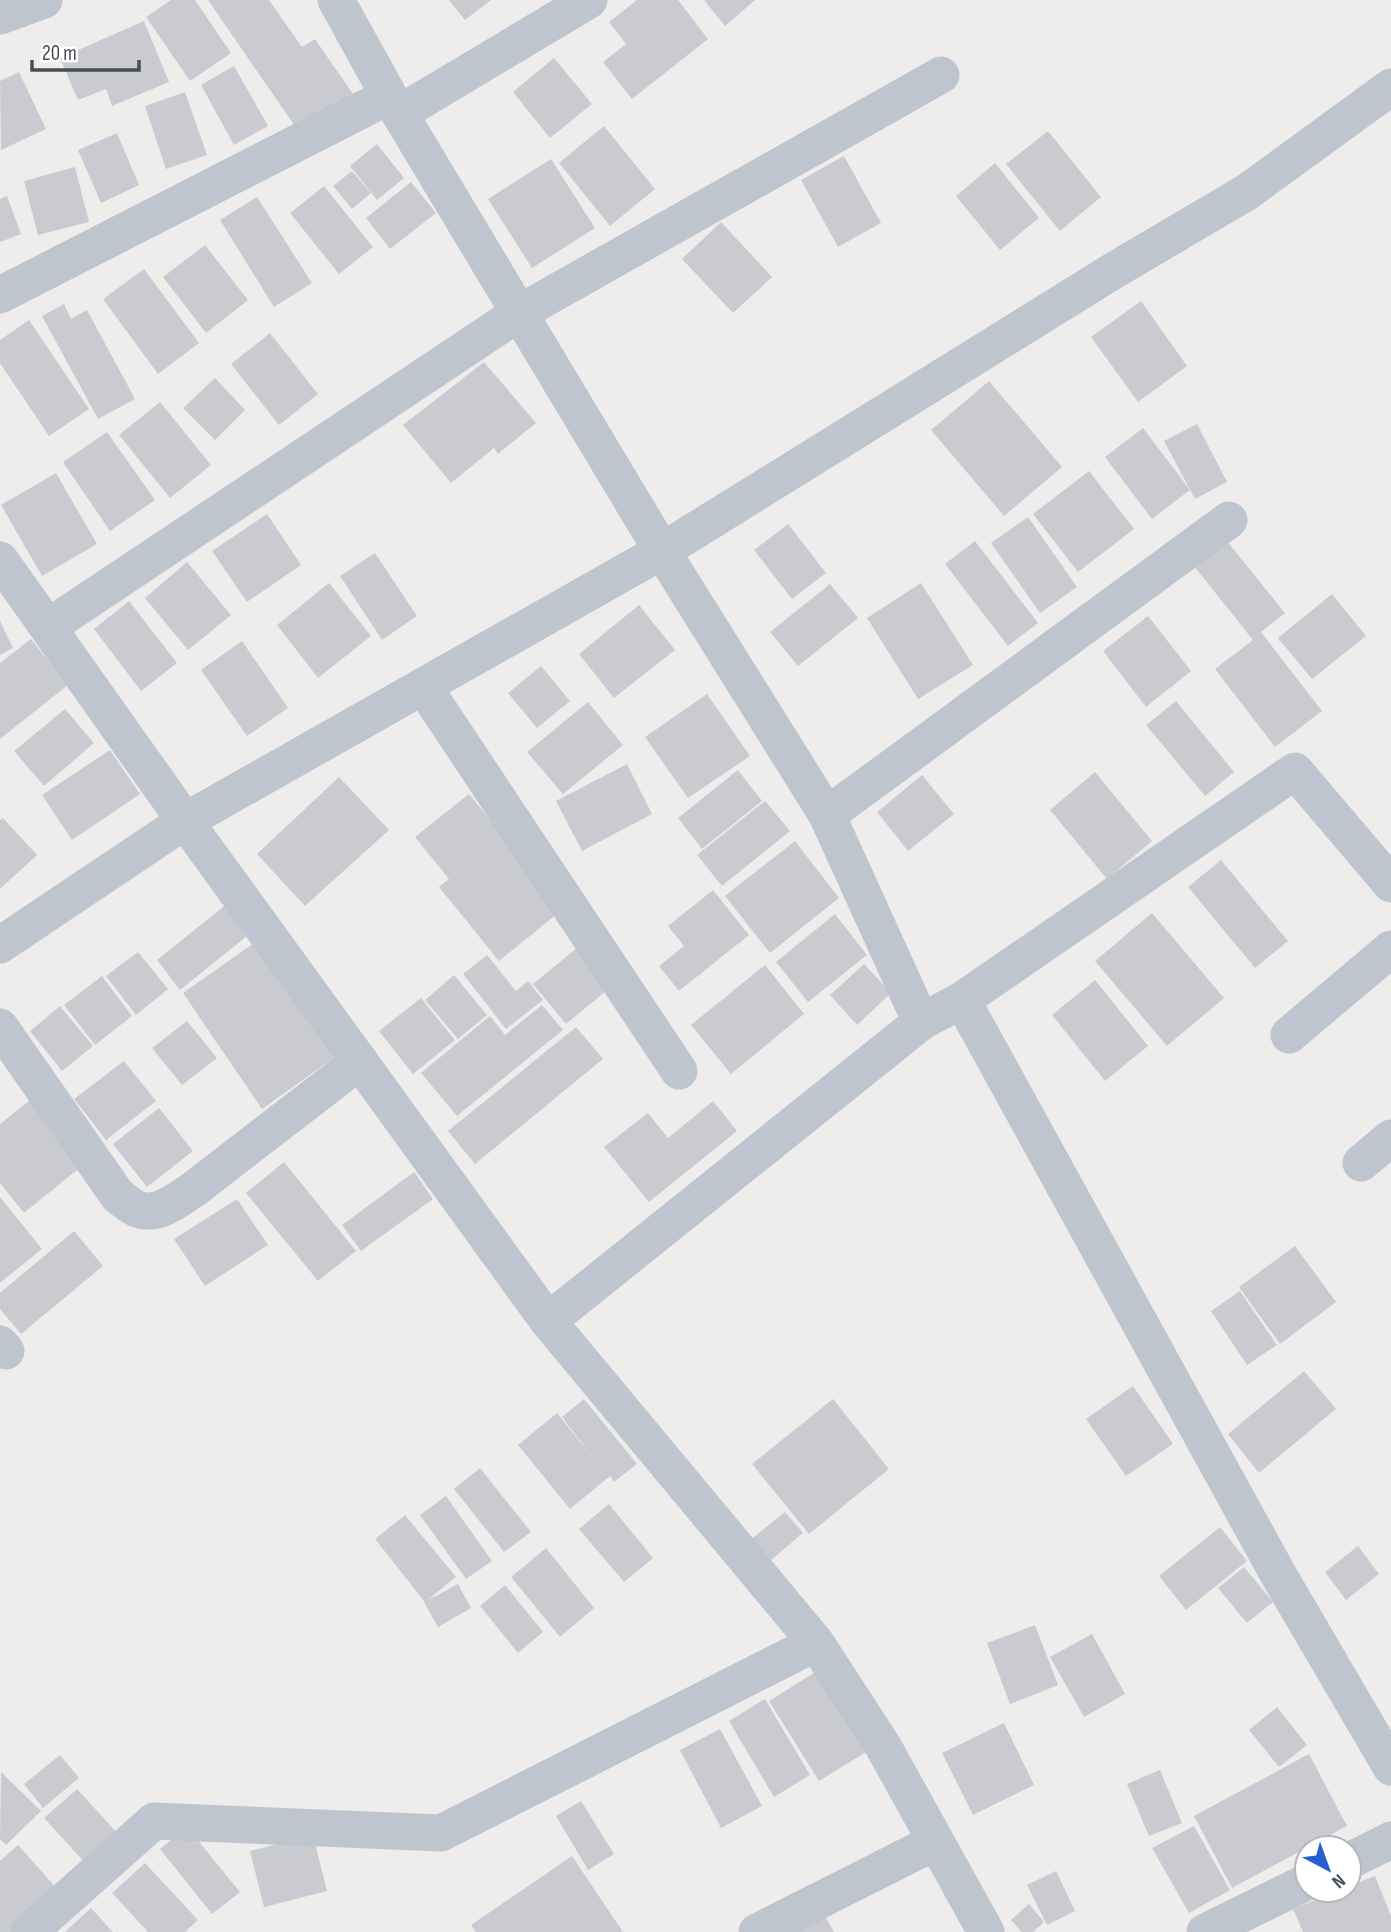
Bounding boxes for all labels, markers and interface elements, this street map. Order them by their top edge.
scale bar [32,28,138,72]
text: 20 m [42,41,77,66]
north arrow [1293,1834,1363,1904]
text: N [1327,1869,1350,1893]

